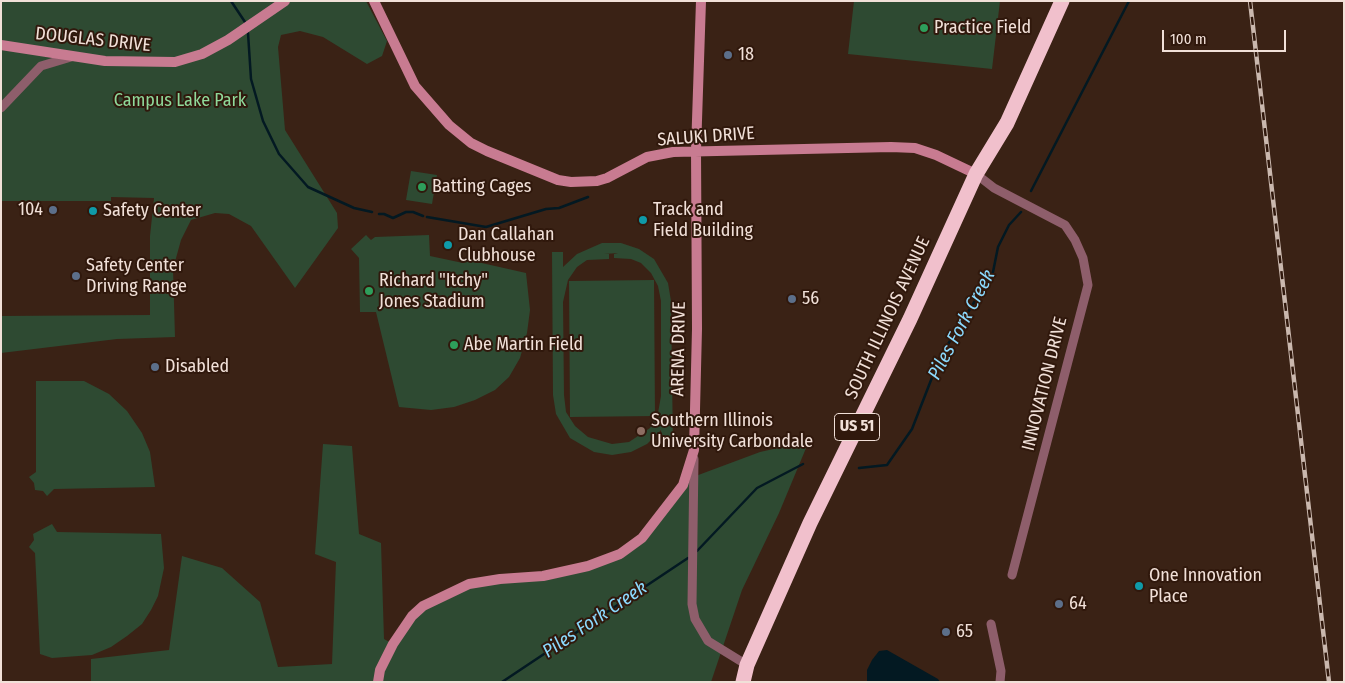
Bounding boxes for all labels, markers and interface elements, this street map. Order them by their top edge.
place label: Practice Field [934,17,1031,39]
scale bar [1165,20,1289,52]
marker: Practice Field [918,22,930,34]
street label: DOUGLAS DRIVE [34,23,152,57]
text: 100 m [1170,30,1207,48]
place label: 18 [738,44,754,66]
marker: 18 [722,49,734,61]
park label: Campus Lake Park [114,90,246,112]
street label: SALUKI DRIVE [657,123,755,151]
place label: Batting Cages [432,176,532,198]
marker: Batting Cages [416,181,428,193]
place label: 104 [18,199,43,221]
place label: Track and Field Building [653,199,753,242]
place label: Safety Center [103,200,201,222]
marker: 104 [47,204,59,216]
marker: Safety Center [87,205,99,217]
marker: Track and Field Building [637,214,649,226]
place label: Dan Callahan Clubhouse [458,224,554,266]
street label: SOUTH ILLINOIS AVENUE [841,233,935,403]
marker: Dan Callahan Clubhouse [442,239,454,251]
place label: Safety Center Driving Range [86,255,187,298]
water label: Piles Fork Creek [923,266,1001,384]
marker: Safety Center Driving Range [70,270,82,282]
place label: Richard "Itchy" Jones Stadium [379,270,488,312]
marker: Richard "Itchy" Jones Stadium [363,285,375,297]
place label: 56 [802,288,819,310]
marker: 56 [786,293,798,305]
street label: ARENA DRIVE [667,301,691,397]
street label: INNOVATION DRIVE [1018,315,1072,453]
place label: Abe Martin Field [464,334,583,356]
marker: Abe Martin Field [448,339,460,351]
place label: Disabled [165,356,229,378]
marker: Disabled [149,361,161,373]
place label: Southern Illinois University Carbondale [651,410,813,452]
road number: US 51 [834,414,880,441]
marker: Southern Illinois University Carbondale [635,425,647,437]
place label: One Innovation Place [1149,565,1262,608]
water label: Piles Fork Creek [538,577,652,663]
marker: One Innovation Place [1133,580,1145,592]
place label: 64 [1069,593,1087,615]
marker: 64 [1053,598,1065,610]
place label: 65 [956,621,973,643]
marker: 65 [940,626,952,638]

